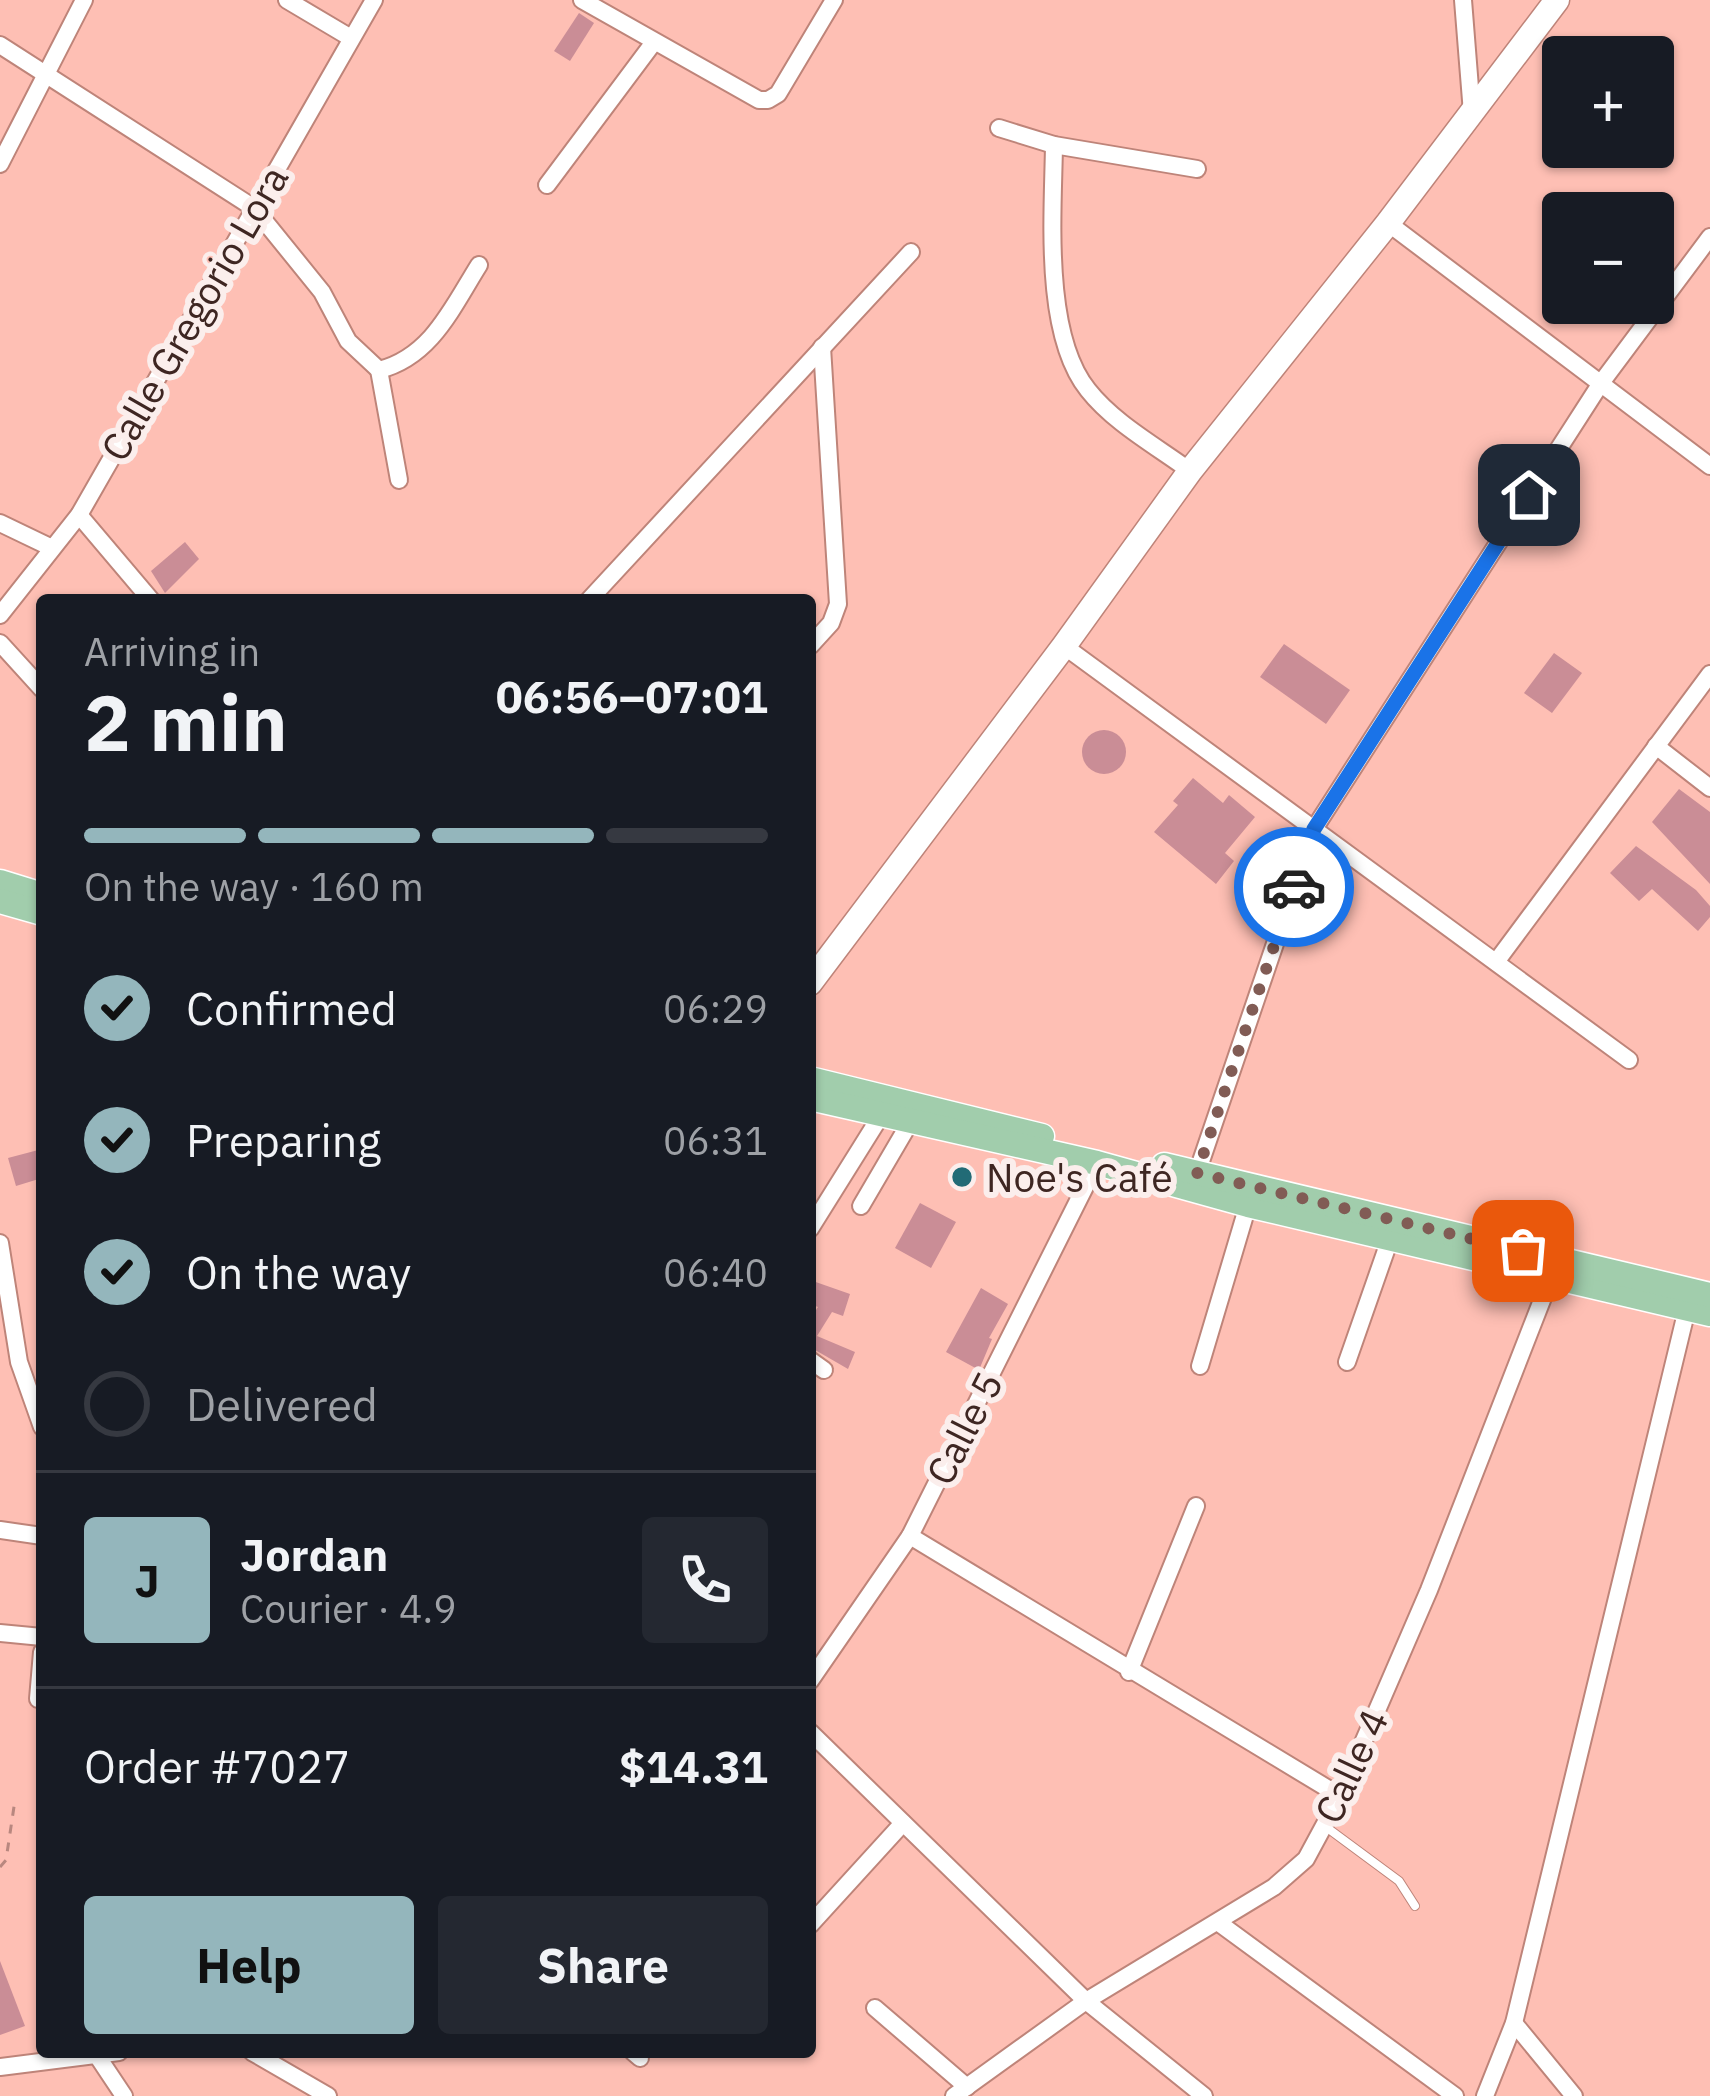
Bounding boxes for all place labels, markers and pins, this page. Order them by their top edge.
pin [1478,444,1580,546]
place label: Noe's Café [986,1152,1173,1203]
marker: Noe's Café [949,1164,975,1190]
pin [1472,1200,1574,1302]

